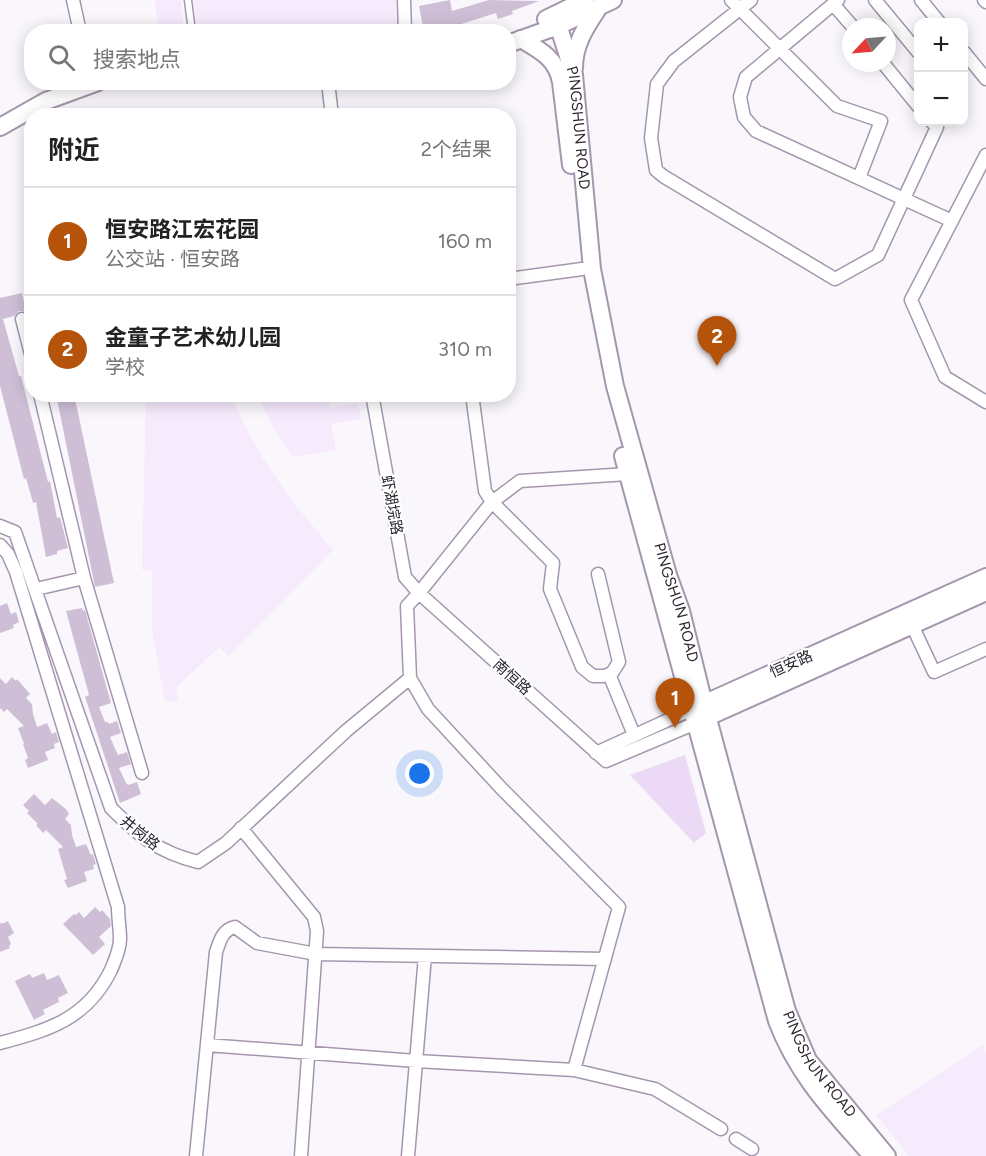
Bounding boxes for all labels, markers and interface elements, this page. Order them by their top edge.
north arrow [842,18,896,72]
map controls [914,18,968,126]
button: + [914,18,968,72]
search box [24,24,516,90]
icon: search [45,41,78,74]
text: 搜索地点 [93,46,181,73]
street label: PINGSHUN ROAD [563,64,594,190]
button: − [914,72,968,126]
text: 附近 [48,134,100,166]
text: 2个结果 [421,137,492,161]
text: 恒安路江宏花园 [105,216,259,243]
text: 1 [63,229,72,253]
text: 160 m [438,229,492,253]
text: 公交站 · 恒安路 [105,247,240,271]
pin: 2 [698,316,736,366]
text: 金童子艺术幼儿园 [105,324,281,351]
text: 2 [62,337,73,361]
text: 310 m [438,337,492,361]
text: 学校 [105,355,145,379]
street label: 虾湖垸路 [378,474,406,536]
street label: PINGSHUN ROAD [650,541,702,664]
street label: 恒安路 [767,647,815,681]
street label: 南恒路 [489,655,535,699]
pin: 1 [656,678,694,728]
your location [405,759,434,788]
street label: 井岗路 [117,812,163,854]
street label: PINGSHUN ROAD [779,1008,860,1121]

